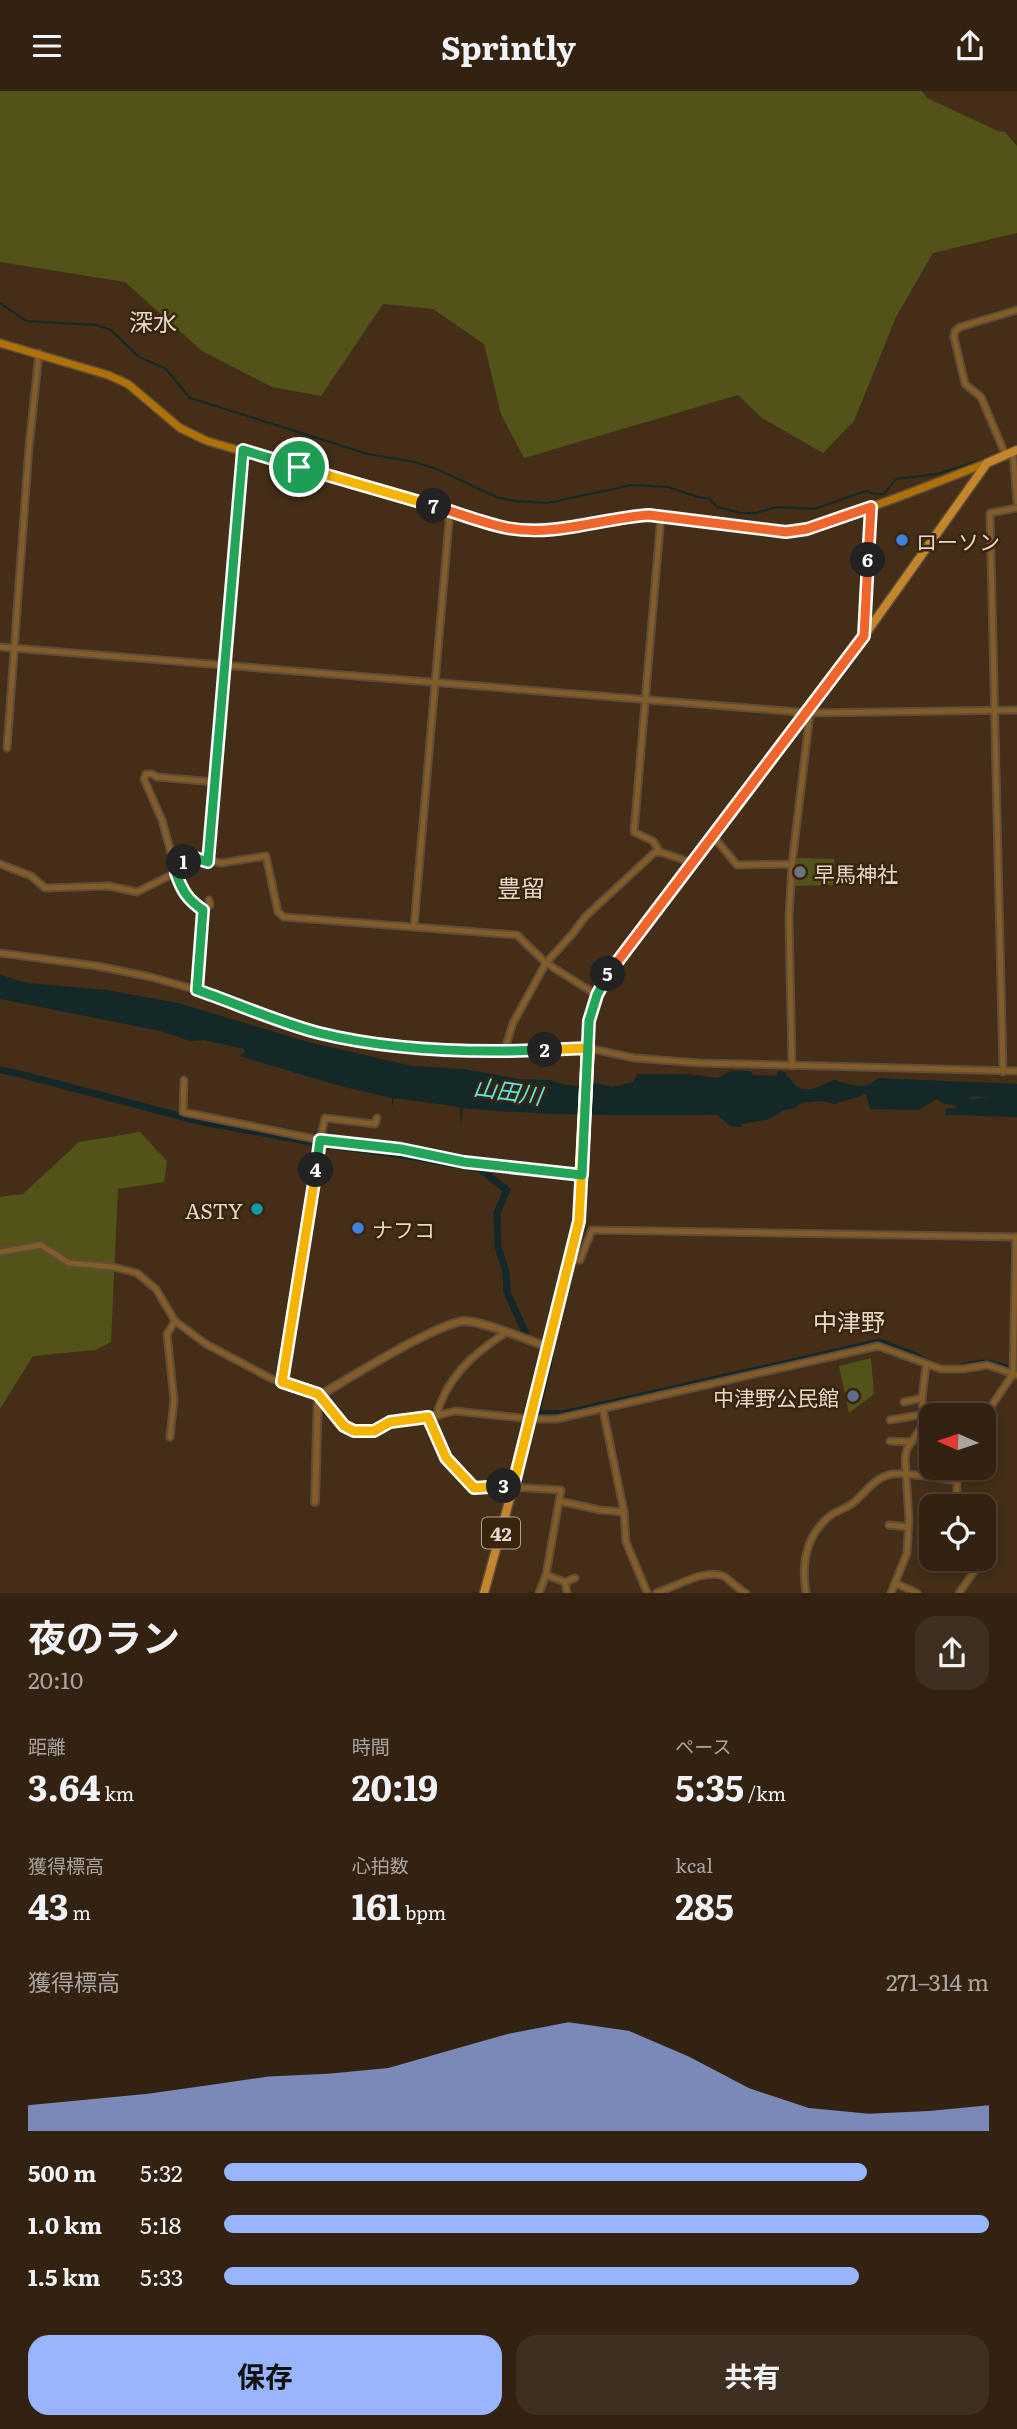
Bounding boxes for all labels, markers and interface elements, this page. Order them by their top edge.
text: Sprintly [441,22,576,70]
icon: menu [28,27,66,65]
icon: share [951,27,989,65]
district label: 深水 [129,303,177,338]
pin [269,437,329,497]
icon: arrive [280,448,318,486]
pin: 7 [416,489,452,523]
text: 7 [428,491,439,519]
place label: ローソン [916,525,1000,556]
marker: ローソン [894,532,910,548]
pin: 6 [850,543,886,577]
text: 6 [862,545,873,573]
pin: 1 [166,845,202,879]
text: 1 [180,847,187,875]
place label: 早馬神社 [814,857,898,888]
marker: 早馬神社 [792,864,808,880]
district label: 豊留 [497,869,545,904]
pin: 5 [590,957,626,991]
text: 5 [602,959,613,987]
pin: 2 [528,1033,562,1067]
text: 2 [539,1035,550,1063]
water label: 山田川 [471,1068,548,1112]
pin: 4 [298,1153,334,1187]
text: 4 [310,1155,321,1183]
place label: ASTY [185,1194,243,1225]
marker: ASTY [249,1201,265,1217]
place label: ナフコ [372,1213,435,1244]
marker: ナフコ [350,1220,366,1236]
district label: 中津野 [813,1303,885,1338]
place label: 中津野公民館 [713,1381,839,1412]
marker: 中津野公民館 [845,1388,861,1404]
north arrow [919,1403,996,1481]
map controls [919,1403,996,1571]
pin: 3 [486,1469,522,1503]
text: 3 [498,1471,509,1499]
button: locate [919,1494,996,1571]
road number: 42 [482,1517,520,1549]
text: 夜のラン [28,1607,180,1664]
button: share [915,1616,989,1690]
text: 20:10 [28,1662,83,1696]
text: 距離 [28,1732,66,1760]
text: 時間 [352,1732,390,1760]
text: ペース [675,1732,731,1760]
text: 3.64 [28,1760,101,1812]
text: 20:19 [352,1760,438,1812]
text: 5:35 [675,1760,744,1812]
text: km [101,1779,134,1807]
text: /km [744,1779,786,1807]
text: 獲得標高 [28,1851,104,1879]
text: 心拍数 [352,1851,409,1879]
text: kcal [675,1851,713,1879]
text: 43 [28,1879,69,1931]
text: 161 [352,1879,401,1931]
text: 285 [675,1879,734,1931]
text: m [69,1898,91,1926]
text: bpm [401,1898,446,1926]
text: 獲得標高 [28,1964,120,1998]
text: 271–314 m [886,1964,989,1998]
text: 500 m [28,2155,96,2189]
text: 5:32 [140,2155,183,2189]
text: 1.0 km [28,2207,102,2241]
text: 5:18 [140,2207,181,2241]
text: 1.5 km [28,2259,101,2293]
text: 5:33 [140,2259,183,2293]
button: 保存 [28,2335,502,2415]
button: 共有 [516,2335,989,2415]

